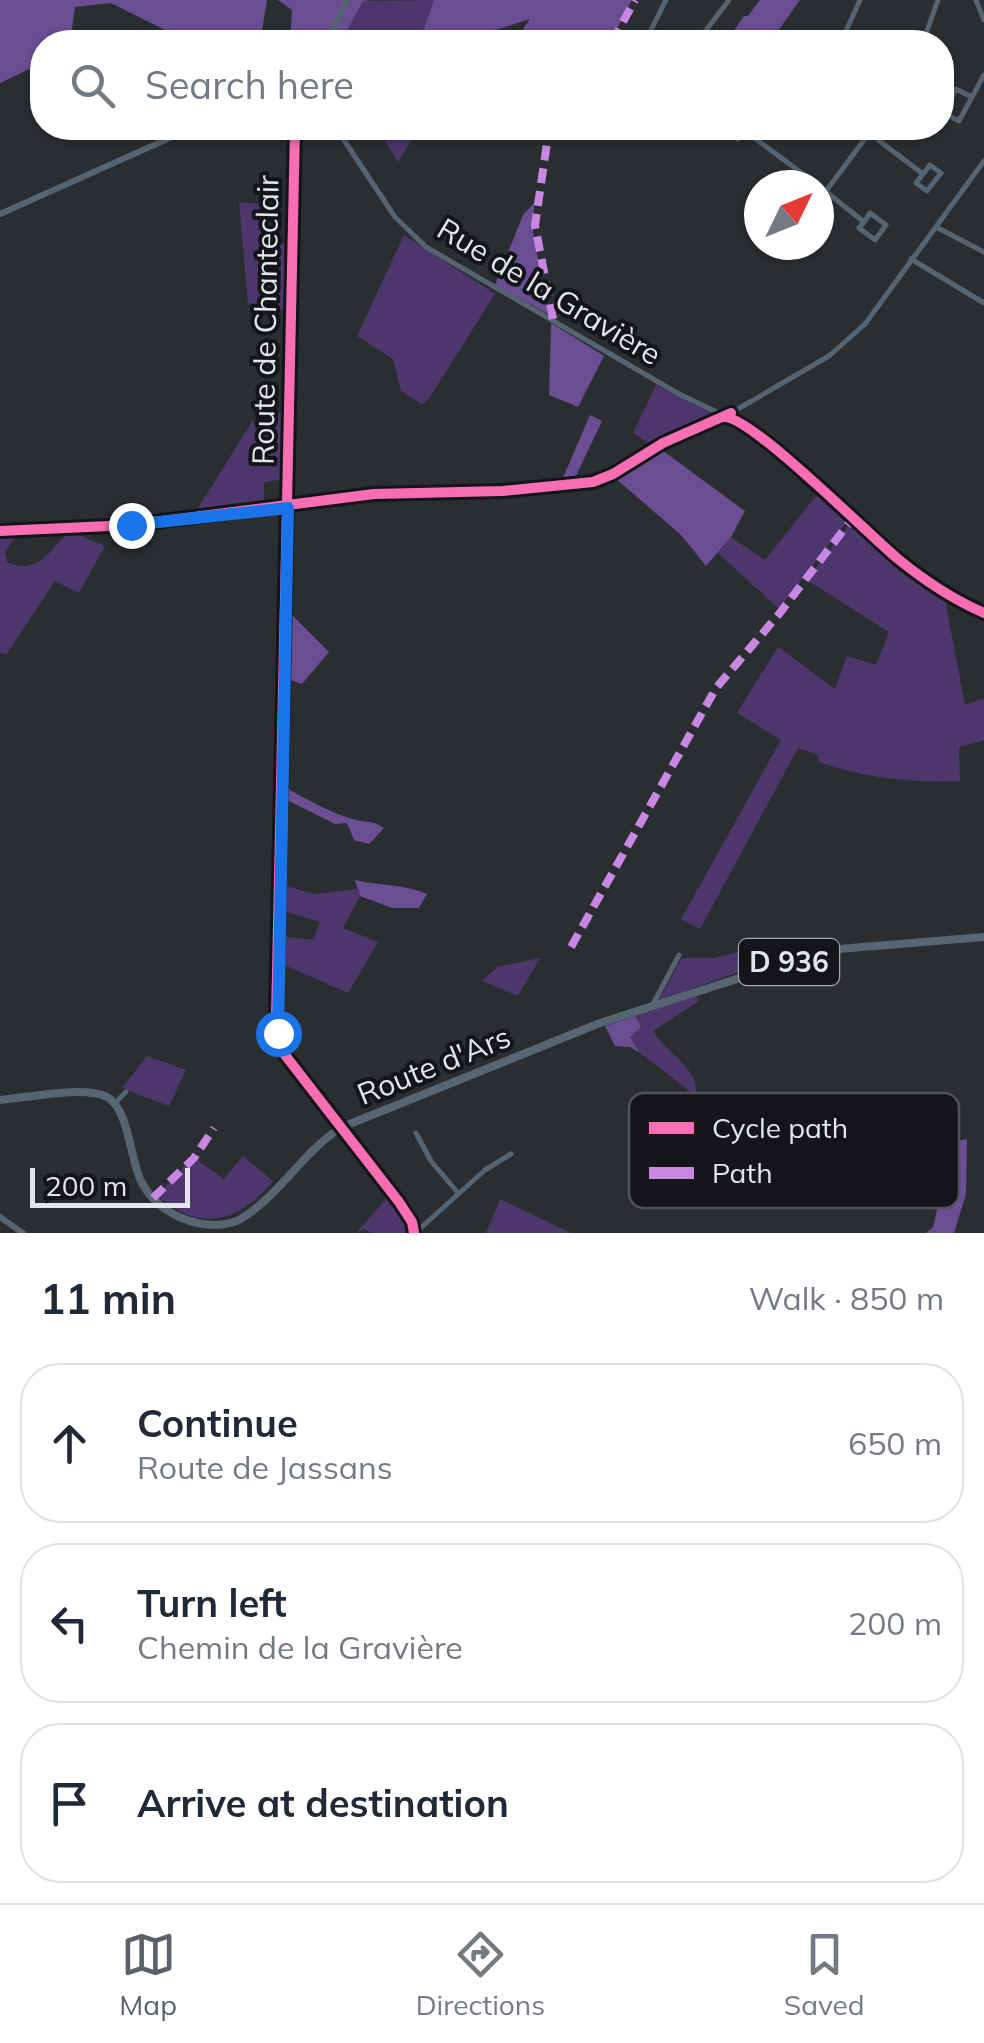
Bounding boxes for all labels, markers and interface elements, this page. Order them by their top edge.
search box [30,30,954,140]
icon: search [65,58,120,113]
text: Search here [145,61,354,109]
north arrow [744,170,834,260]
street label: Route de Chanteclair [243,175,287,465]
street label: Rue de la Gravière [431,209,668,373]
route end [109,503,155,549]
road number: D 936 [739,939,839,985]
route start [256,1011,302,1057]
street label: Route d'Ars [352,1017,516,1113]
legend [629,1093,959,1208]
text: Cycle path [712,1110,848,1145]
text: Path [712,1155,773,1190]
scale bar [30,1163,190,1208]
text: 200 m [45,1168,127,1203]
text: 11 min [40,1272,176,1325]
text: Walk · 850 m [749,1278,944,1318]
text: Continue [137,1399,298,1447]
icon: ahead [42,1416,97,1471]
text: 650 m [848,1423,942,1463]
text: Route de Jassans [137,1447,393,1487]
text: Turn left [137,1579,287,1627]
icon: left [42,1596,97,1651]
text: 200 m [848,1603,942,1643]
text: Chemin de la Gravière [137,1627,463,1667]
icon: arrive [42,1776,97,1831]
text: Arrive at destination [137,1779,509,1827]
tab: Map [119,1927,177,2022]
tab: Directions [416,1927,545,2022]
tab: Saved [784,1927,865,2022]

